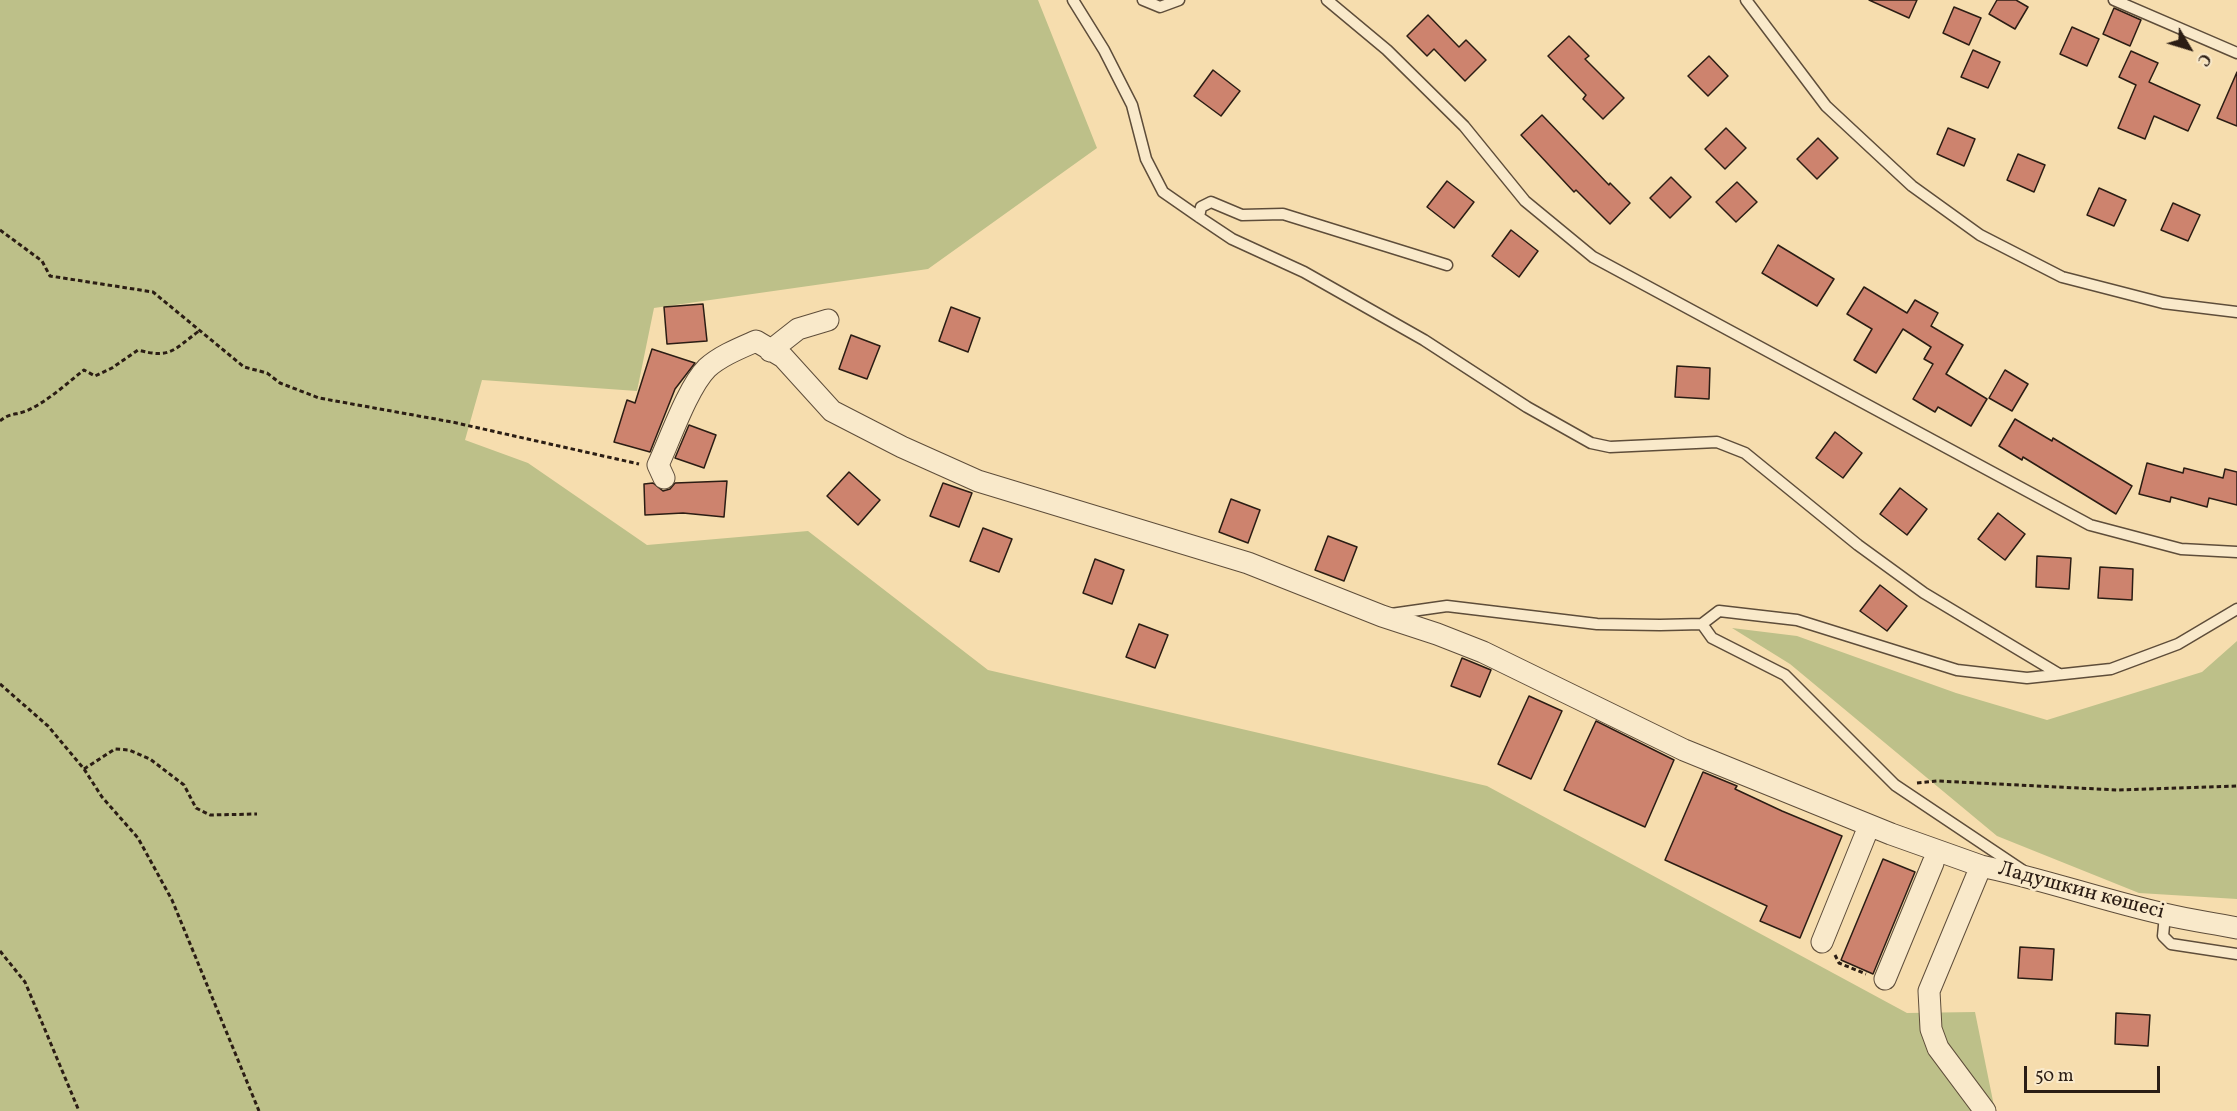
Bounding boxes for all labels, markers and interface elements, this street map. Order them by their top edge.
north arrow [2159,18,2219,78]
text: С [2191,48,2215,70]
street label: Ладушкин көшесі [1995,858,2167,926]
scale bar [2027,1054,2164,1092]
text: 50 m [2035,1064,2074,1089]

